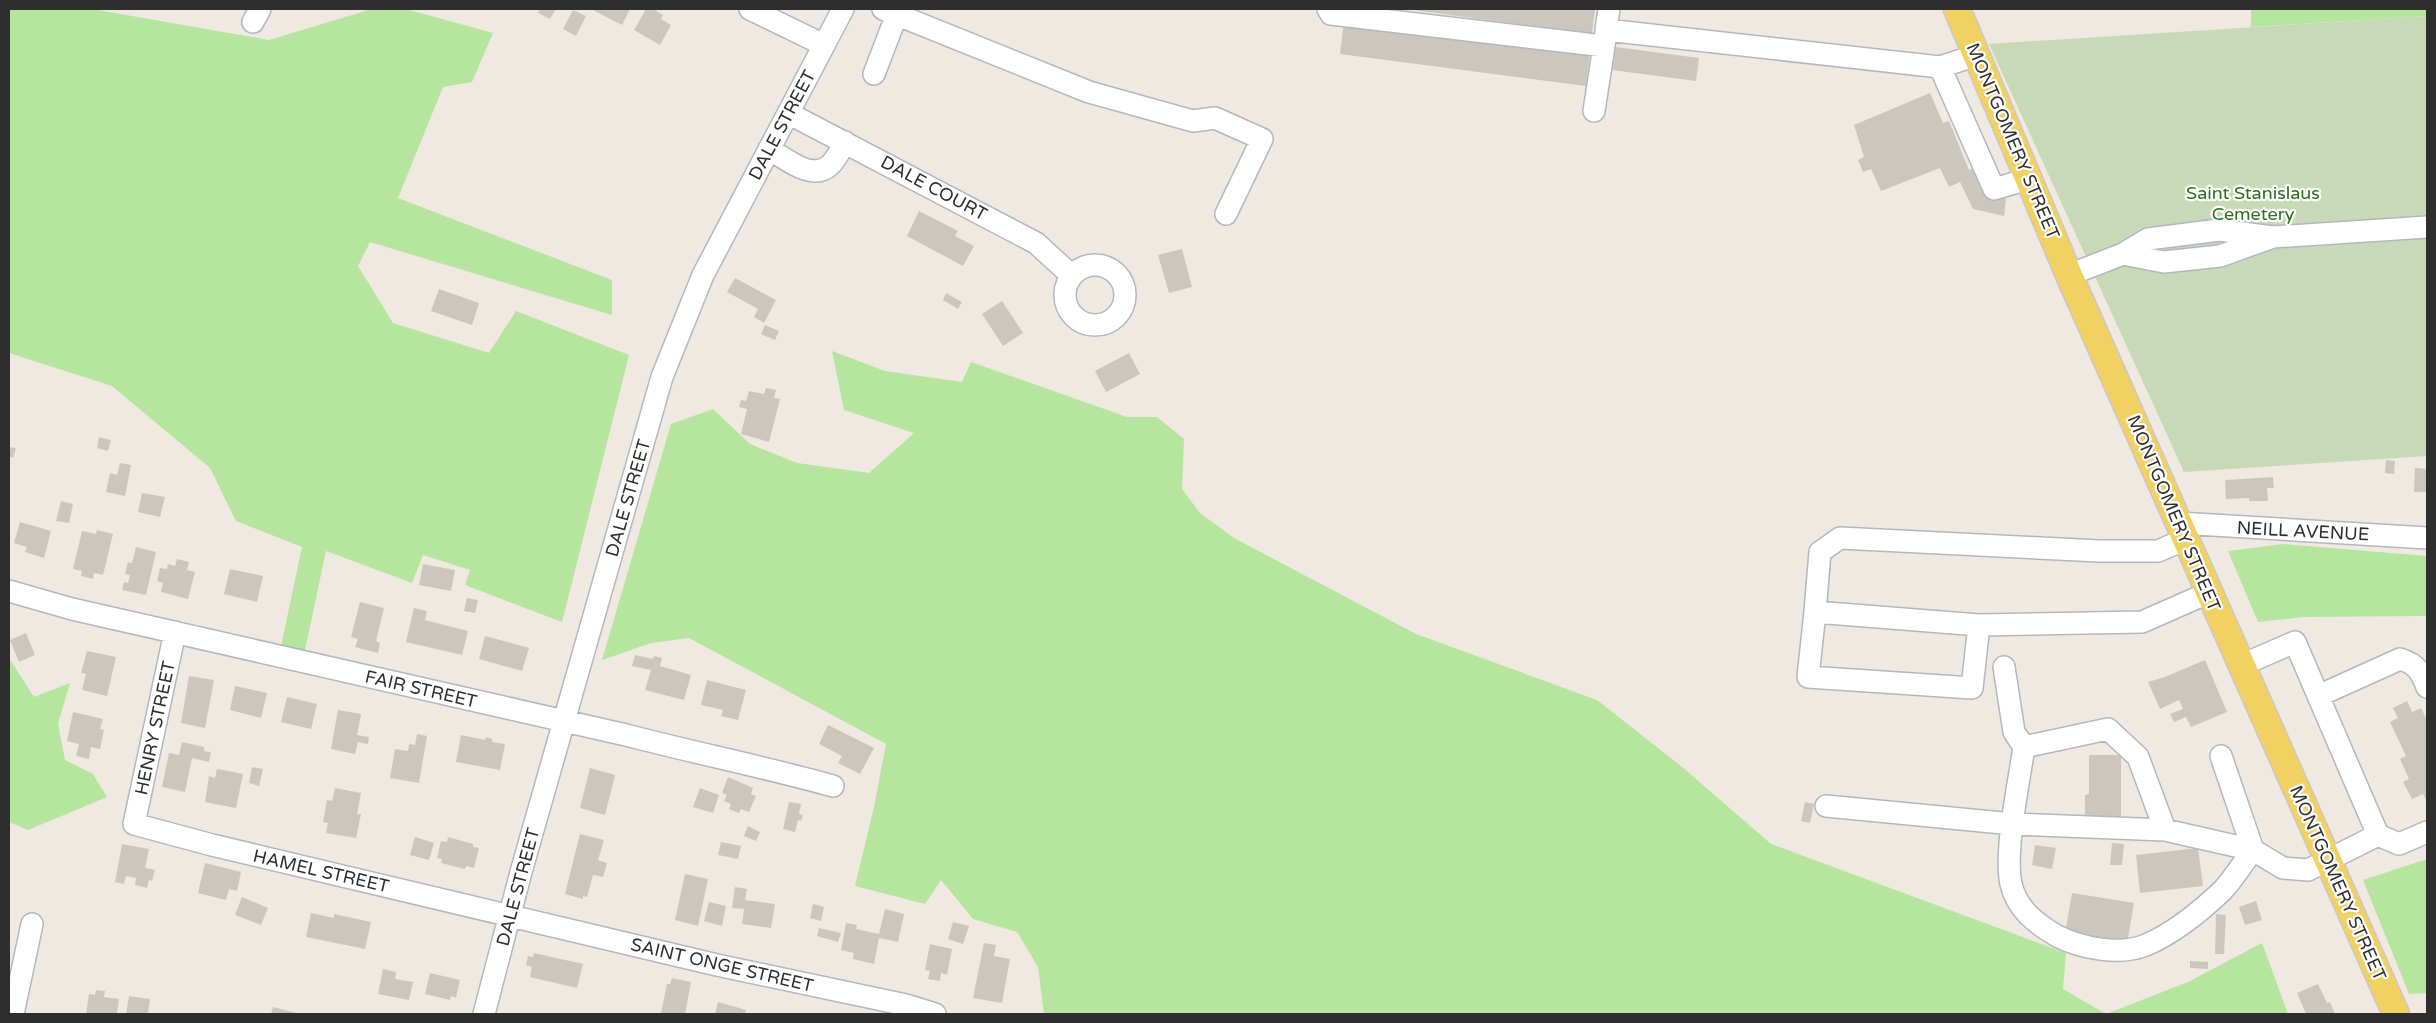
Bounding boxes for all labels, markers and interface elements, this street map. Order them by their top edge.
street label: MONTGOMERY STREET [1962,39,2064,243]
street label: DALE STREET [744,66,820,184]
street label: DALE COURT [877,151,991,225]
park label: Saint Stanislaus Cemetery [2186,182,2320,225]
street label: MONTGOMERY STREET [2123,411,2225,615]
street label: DALE STREET [601,437,655,559]
street label: NEILL AVENUE [2236,517,2370,545]
street label: HENRY STREET [130,659,180,797]
street label: FAIR STREET [363,665,479,713]
street label: MONTGOMERY STREET [2285,782,2391,984]
street label: DALE STREET [492,826,544,948]
street label: HAMEL STREET [251,845,391,897]
street label: SAINT ONGE STREET [629,933,815,997]

